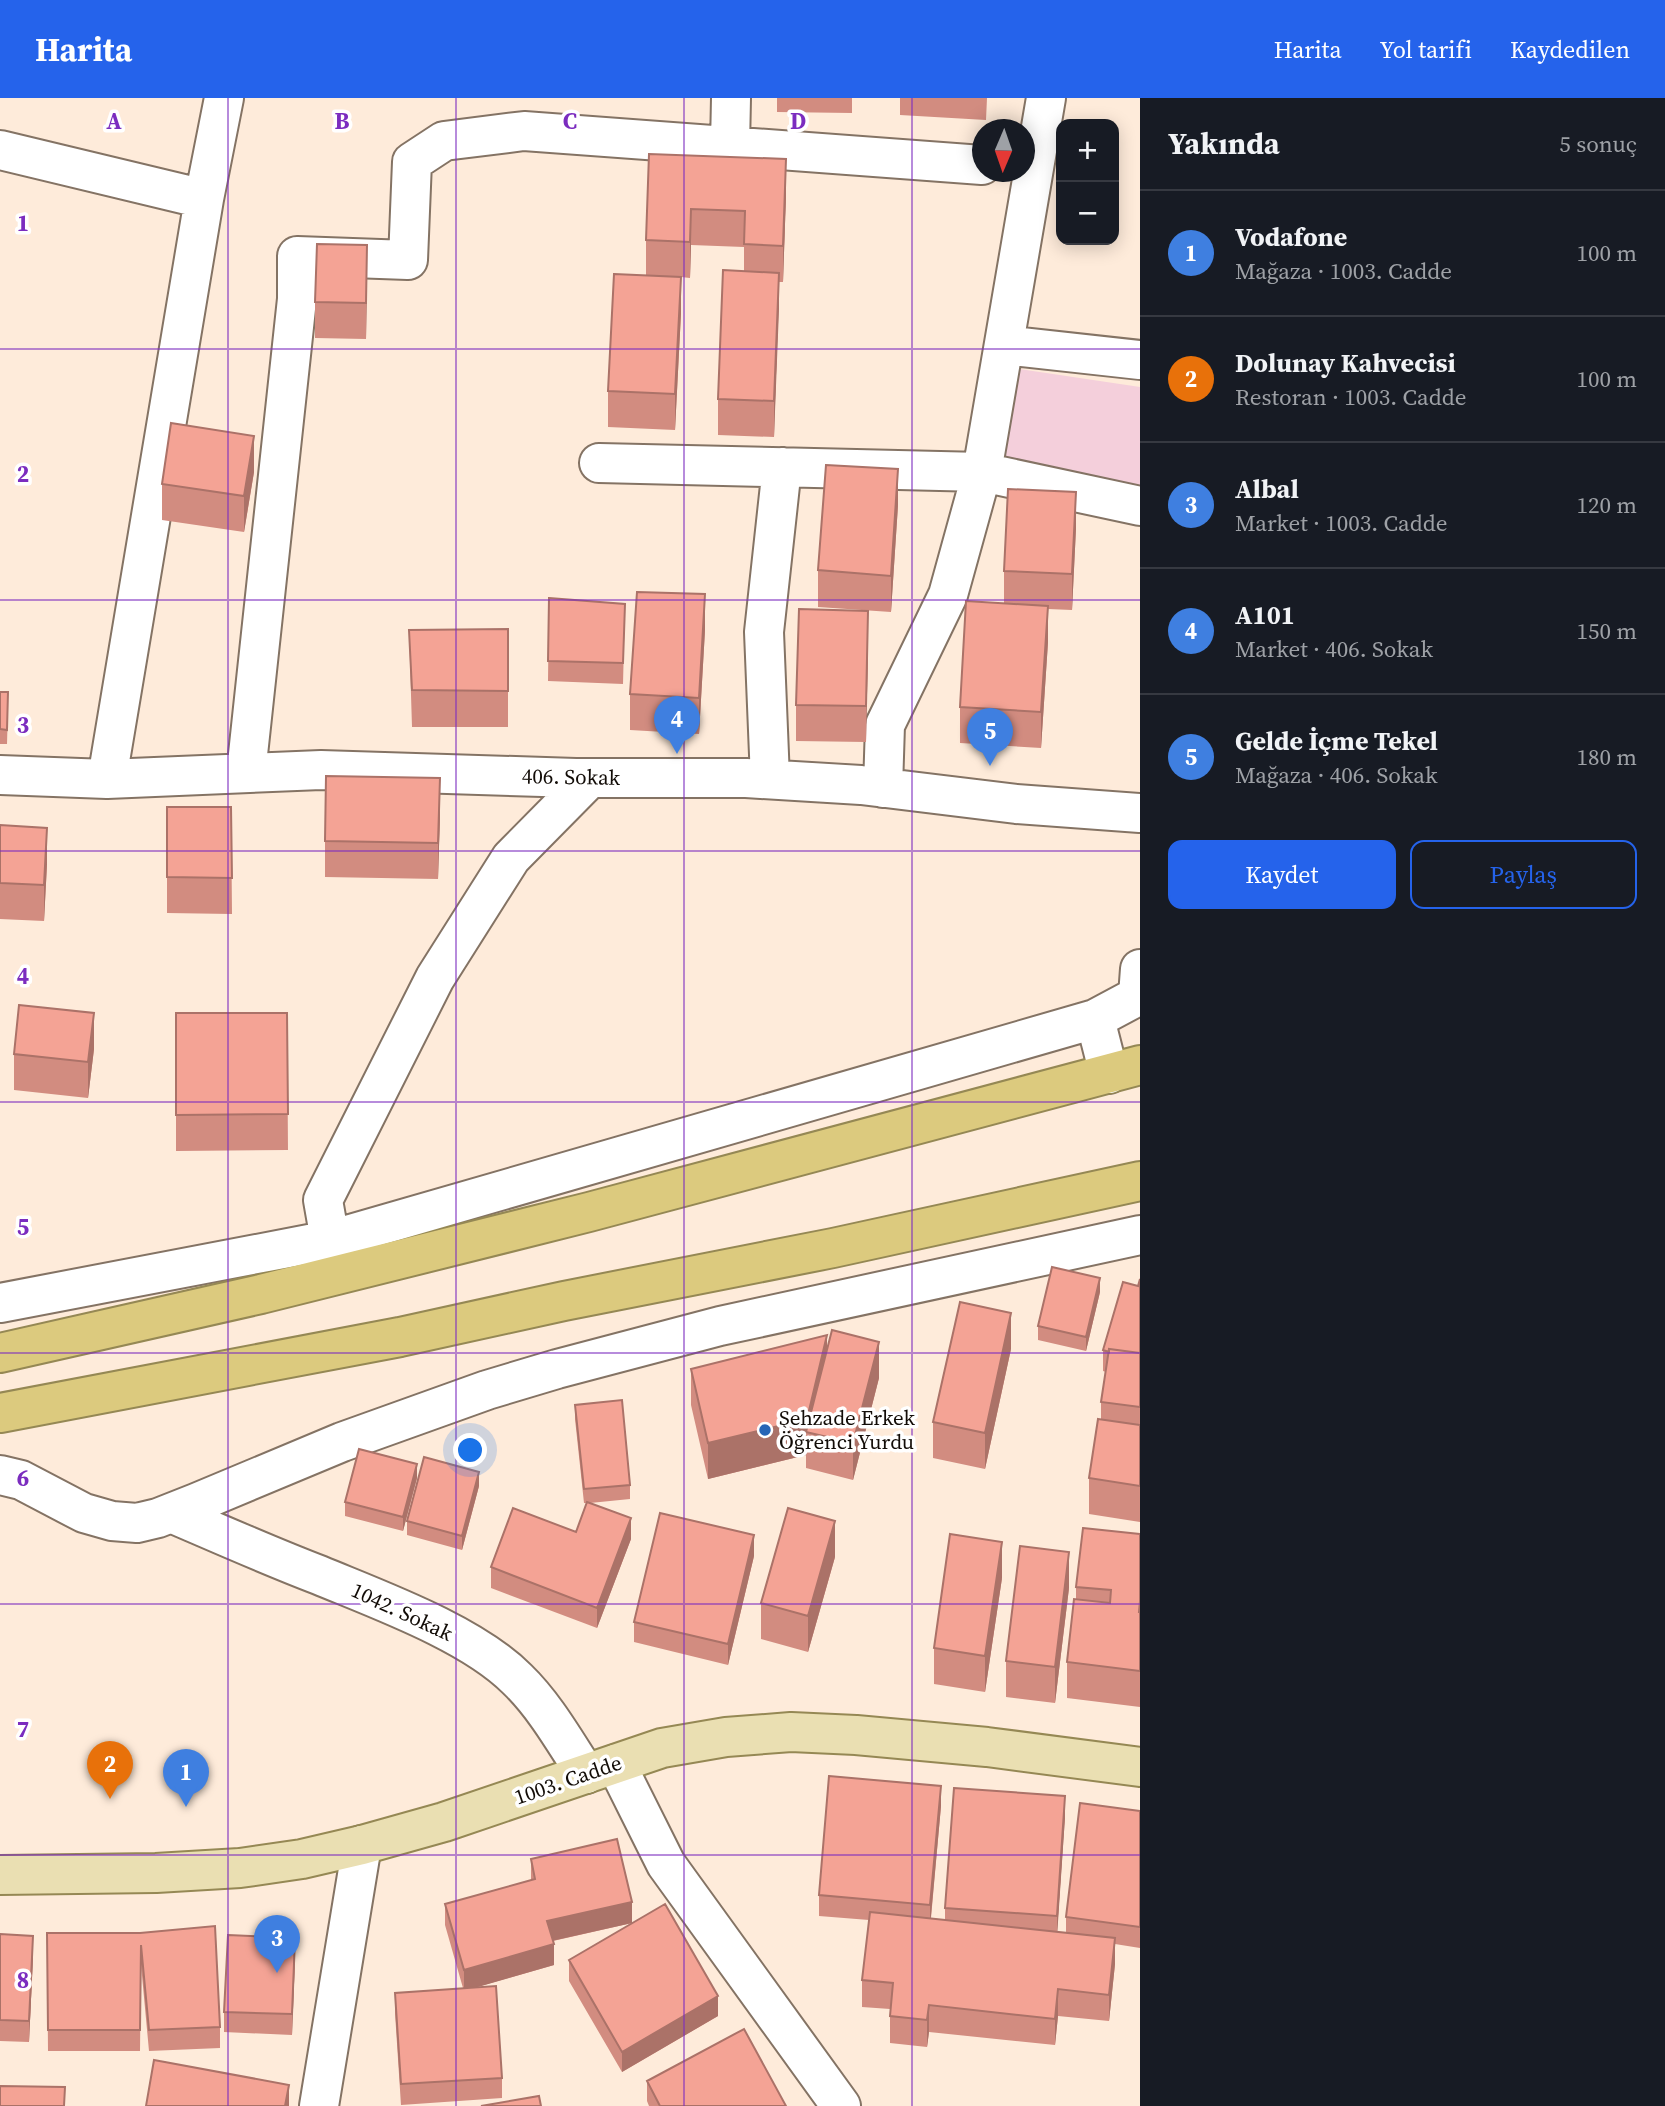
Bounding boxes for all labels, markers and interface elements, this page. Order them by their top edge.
text: Harita [35,27,132,72]
text: Harita [1274,33,1342,66]
text: Yol tarifi [1380,33,1472,66]
text: Kaydedilen [1510,33,1630,66]
text: A [106,105,122,137]
text: B [335,105,350,137]
text: C [563,105,577,137]
text: D [790,105,806,137]
north arrow [972,119,1035,182]
map controls [1056,119,1119,245]
button: + [1056,119,1119,182]
text: Yakında [1168,123,1280,164]
text: 5 sonuç [1559,128,1637,160]
button: − [1056,182,1119,245]
text: 1 [17,207,29,239]
text: Vodafone [1235,219,1347,255]
text: 1 [1185,237,1197,269]
text: 100 m [1576,237,1637,269]
text: Mağaza · 1003. Cadde [1235,255,1452,287]
text: Dolunay Kahvecisi [1235,345,1456,381]
text: 2 [1185,363,1197,395]
text: 100 m [1576,363,1637,395]
text: Restoran · 1003. Cadde [1235,381,1466,413]
text: 2 [17,458,29,490]
text: Albal [1235,471,1299,507]
text: 3 [1185,489,1197,521]
text: 120 m [1576,489,1637,521]
text: Market · 1003. Cadde [1235,507,1448,539]
text: A101 [1235,597,1295,633]
text: 4 [1185,615,1197,647]
text: 150 m [1576,615,1637,647]
text: Market · 406. Sokak [1235,633,1433,665]
pin: 4 [654,696,700,754]
pin: 5 [967,708,1013,766]
text: 3 [17,709,29,741]
text: Gelde İçme Tekel [1235,723,1438,759]
text: 5 [1185,741,1197,773]
text: 180 m [1576,741,1637,773]
text: Mağaza · 406. Sokak [1235,759,1438,791]
street label: 406. Sokak [522,761,621,792]
button: Kaydet [1168,840,1396,909]
button: Paylaş [1410,840,1637,909]
text: 4 [17,960,29,992]
text: 5 [17,1211,29,1243]
place label: Şehzade Erkek Öğrenci Yurdu [779,1403,916,1456]
marker: Şehzade Erkek Öğrenci Yurdu [757,1422,773,1438]
your location [453,1433,487,1467]
text: 6 [17,1462,29,1494]
street label: 1042. Sokak [347,1575,458,1648]
text: 7 [17,1713,29,1745]
pin: 2 [87,1741,133,1799]
street label: 1003. Cadde [510,1748,625,1811]
pin: 1 [163,1749,209,1807]
pin: 3 [254,1915,300,1973]
text: 8 [17,1964,29,1996]

